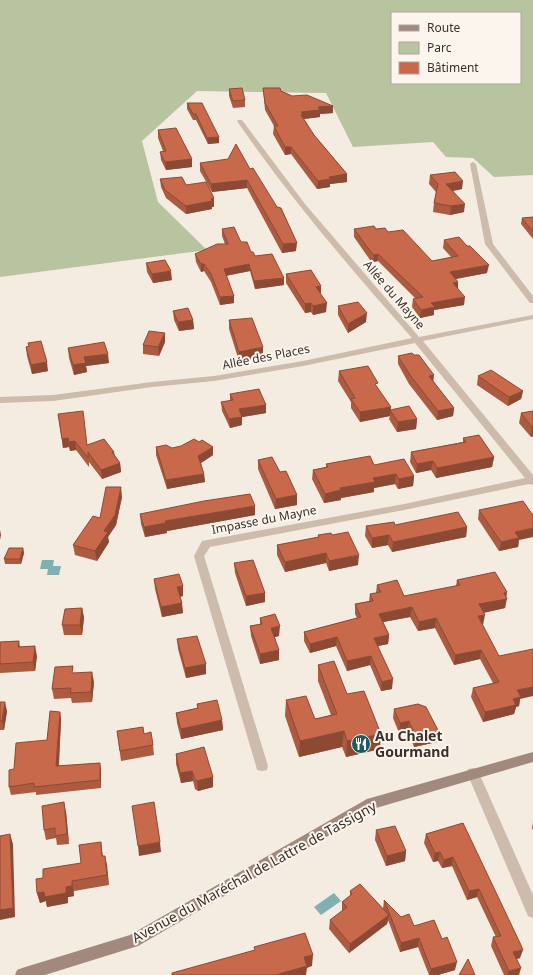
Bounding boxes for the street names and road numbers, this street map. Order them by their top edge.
street label: Allée du Mayne [360,257,429,333]
street label: Allée des Places [221,340,311,373]
street label: Impasse du Mayne [210,501,318,538]
street label: Avenue du Maréchal de Lattre de Tassigny [128,796,380,947]

